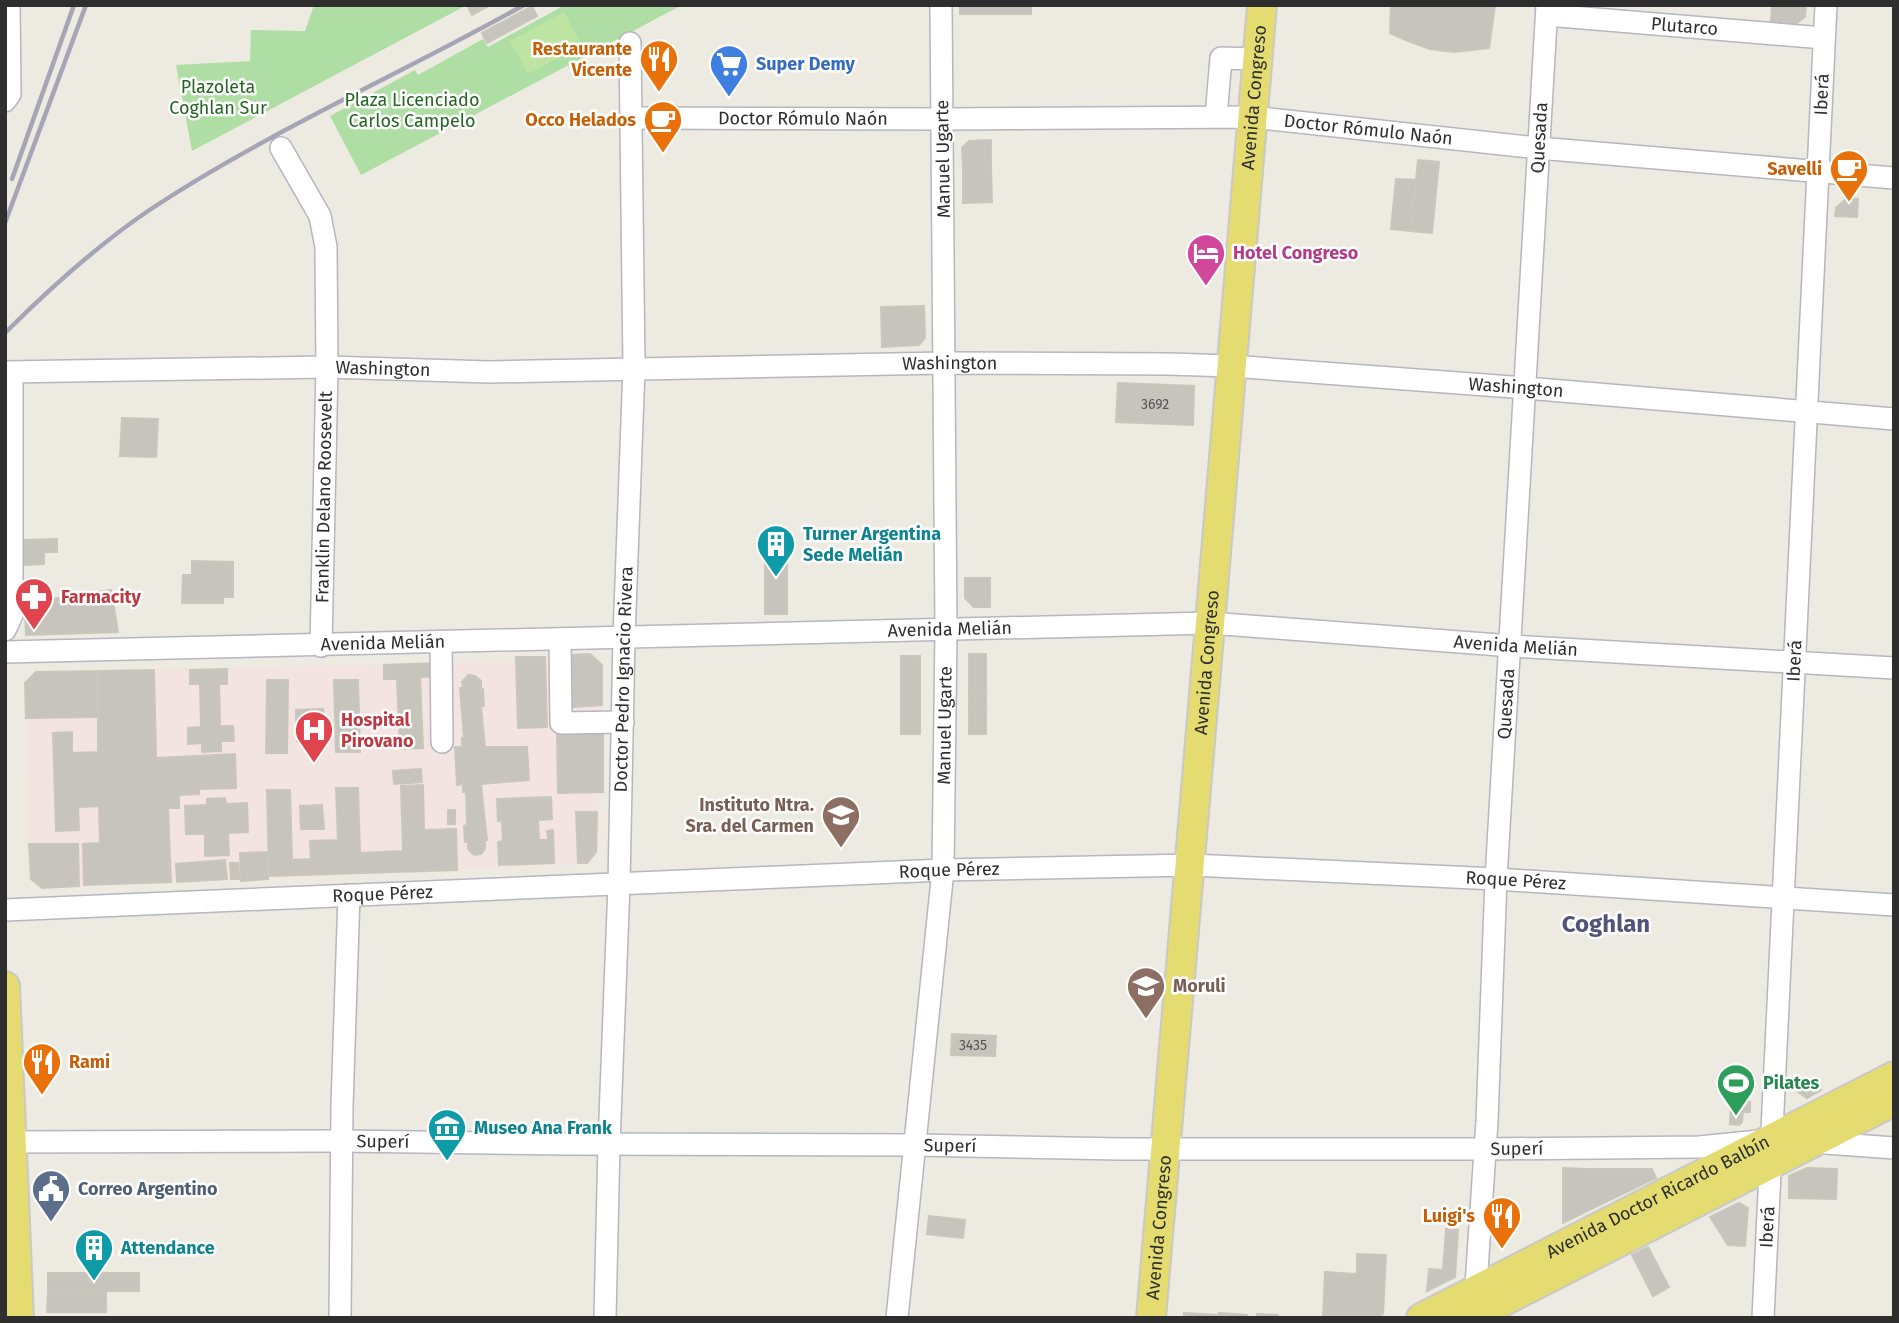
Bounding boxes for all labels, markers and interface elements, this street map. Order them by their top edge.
street label: Plutarco [1650,13,1719,40]
street label: Avenida Congreso [1237,24,1271,171]
place label: Restaurante Vicente [532,38,632,81]
restaurant icon: Restaurante Vicente [638,38,680,93]
supermarket icon: Super Demy [708,43,750,98]
place label: Super Demy [756,53,856,75]
street label: Iberá [1810,73,1834,116]
park label: Plazoleta Coghlan Sur [169,76,267,119]
park label: Plaza Licenciado Carlos Campelo [345,89,479,132]
cafe icon: Occo Helados [642,99,684,154]
street label: Manuel Ugarte [931,100,955,218]
street label: Quesada [1526,102,1552,174]
street label: Doctor Rómulo Naón [718,107,888,130]
place label: Occo Helados [525,109,636,131]
street label: Doctor Rómulo Naón [1283,110,1454,150]
cafe icon: Savelli [1828,148,1870,203]
place label: Savelli [1767,158,1822,180]
hotel icon: Hotel Congreso [1185,232,1227,287]
place label: Hotel Congreso [1233,242,1358,264]
street label: Washington [902,352,997,375]
street label: Washington [335,356,431,381]
street label: Washington [1468,373,1564,402]
street label: Franklin Delano Roosevelt [311,390,337,603]
house number: 3692 [1141,396,1169,413]
building icon: Turner Argentina Sede Melián [755,523,797,578]
place label: Turner Argentina Sede Melián [803,523,941,566]
street label: Doctor Pedro Ignacio Rivera [610,566,638,793]
pharmacy icon: Farmacity [13,576,55,631]
place label: Farmacity [61,586,141,608]
street label: Avenida Congreso [1190,589,1224,736]
street label: Avenida Melián [887,617,1012,642]
street label: Avenida Melián [320,630,445,655]
street label: Avenida Melián [1453,631,1579,661]
street label: Iberá [1783,639,1807,682]
street label: Manuel Ugarte [933,666,957,785]
street label: Quesada [1493,668,1519,740]
hospital icon: Hospital Pirovano [293,709,335,764]
place label: Hospital Pirovano [341,709,414,752]
place label: Instituto Ntra. Sra. del Carmen [686,794,814,837]
school or university icon: Instituto Ntra. Sra. del Carmen [820,794,862,849]
street label: Roque Pérez [898,858,1000,883]
street label: Roque Pérez [1465,867,1567,895]
street label: Roque Pérez [332,881,434,907]
district label: Coghlan [1562,910,1650,938]
school or university icon: Moruli [1125,965,1167,1020]
place label: Moruli [1173,975,1226,997]
house number: 3435 [959,1037,987,1054]
restaurant icon: Rami [21,1041,63,1096]
place label: Rami [69,1051,110,1073]
sports icon: Pilates [1715,1062,1757,1117]
place label: Pilates [1763,1072,1820,1094]
museum icon: Museo Ana Frank [426,1107,468,1162]
place label: Museo Ana Frank [474,1117,613,1139]
street label: Superí [356,1130,410,1153]
street label: Avenida Doctor Ricardo Balbín [1542,1131,1773,1263]
street label: Superí [923,1134,977,1157]
street label: Superí [1490,1137,1543,1160]
street label: Avenida Congreso [1142,1154,1176,1301]
public building icon: Correo Argentino [30,1168,72,1223]
place label: Correo Argentino [78,1178,218,1200]
restaurant icon: Luigi's [1481,1195,1523,1250]
place label: Luigi's [1423,1205,1475,1227]
street label: Iberá [1755,1206,1779,1249]
building icon: Attendance [73,1227,115,1282]
place label: Attendance [120,1237,215,1259]

